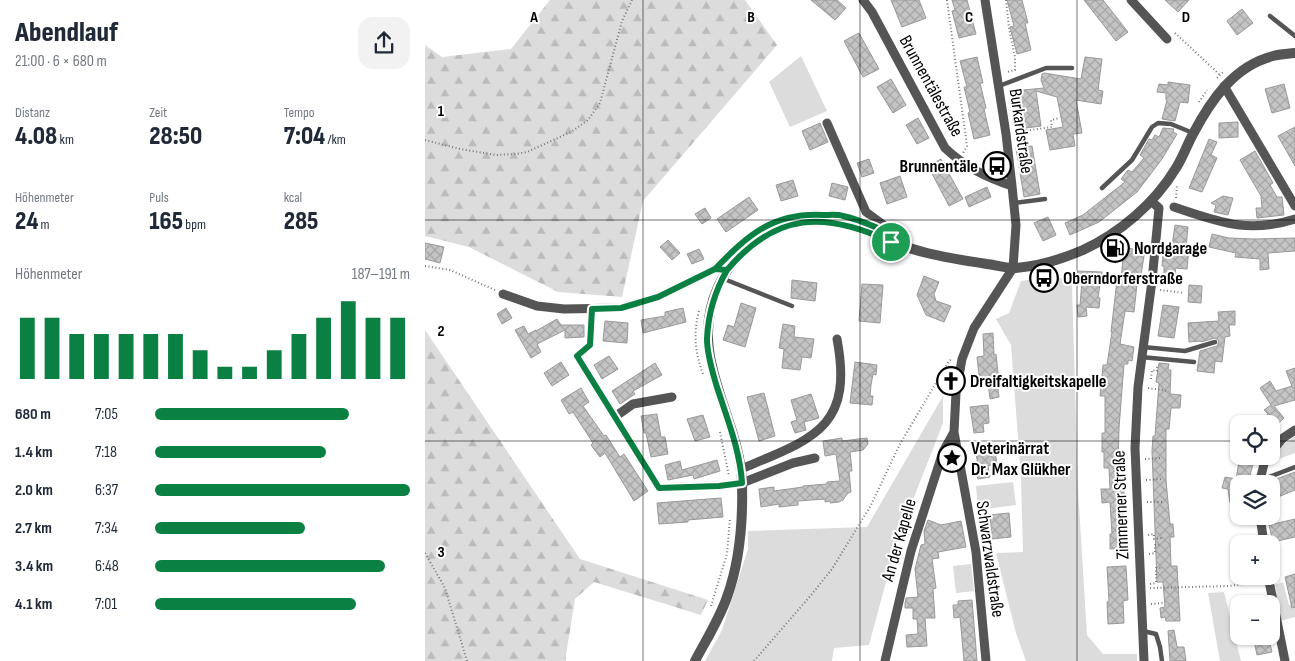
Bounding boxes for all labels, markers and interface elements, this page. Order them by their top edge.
text: A [529,8,538,27]
text: B [747,8,755,27]
text: C [965,8,973,27]
text: D [1182,8,1190,27]
text: Abendlauf [15,16,118,49]
button: share [358,17,410,69]
street label: Brunnentälestraße [895,32,967,140]
text: 21:00 · 6 × 680 m [15,52,107,71]
street label: Burkardstraße [1005,87,1037,175]
text: 1 [438,102,445,121]
text: Distanz [15,104,50,121]
text: Zeit [149,104,167,121]
text: Tempo [284,104,315,121]
text: 4.08 [15,121,57,152]
text: 28:50 [149,121,202,152]
text: 7:04 [284,121,325,152]
text: km [57,131,74,148]
text: /km [325,131,346,148]
bus stop icon: Brunnentäle [982,151,1012,181]
place label: Brunnentäle [900,156,978,177]
text: Höhenmeter [15,189,74,206]
text: Puls [149,189,169,206]
text: kcal [284,189,302,206]
text: 24 [15,206,38,237]
text: 165 [149,206,183,237]
text: 285 [284,206,318,237]
text: m [38,216,50,233]
text: bpm [183,216,206,233]
pin [870,221,912,263]
icon: arrive [877,228,905,256]
fuel station icon: Nordgarage [1100,233,1130,263]
place label: Nordgarage [1134,238,1207,259]
bus stop icon: Oberndorferstraße [1029,263,1059,293]
text: Höhenmeter [15,265,82,284]
text: 187–191 m [352,265,410,284]
place label: Oberndorferstraße [1063,268,1183,289]
text: 2 [437,322,445,341]
church icon: Dreifaltigkeitskapelle [936,366,966,396]
place label: Dreifaltigkeitskapelle [970,371,1107,392]
text: 680 m [15,405,51,424]
text: 7:05 [95,405,118,424]
map controls [1230,415,1280,645]
button: locate [1230,415,1280,465]
place label: Veterinärrat Dr. Max Glükher [971,438,1071,480]
text: 1.4 km [15,443,53,462]
text: 7:18 [95,443,117,462]
place icon: Veterinärrat Dr. Max Glükher [937,443,967,473]
street label: Zimmerner Straße [1109,450,1133,560]
button: layers [1230,475,1280,525]
text: 2.0 km [15,481,53,500]
text: 6:37 [95,481,118,500]
street label: An der Kapelle [877,496,921,585]
street label: Schwarzwaldstraße [971,499,1009,619]
text: 2.7 km [15,519,52,538]
text: 7:34 [95,519,118,538]
button: + [1230,535,1280,585]
text: 3 [437,543,445,562]
text: 3.4 km [15,557,53,576]
text: 6:48 [95,557,119,576]
text: 4.1 km [15,595,52,614]
text: 7:01 [95,595,117,614]
button: − [1230,595,1280,645]

